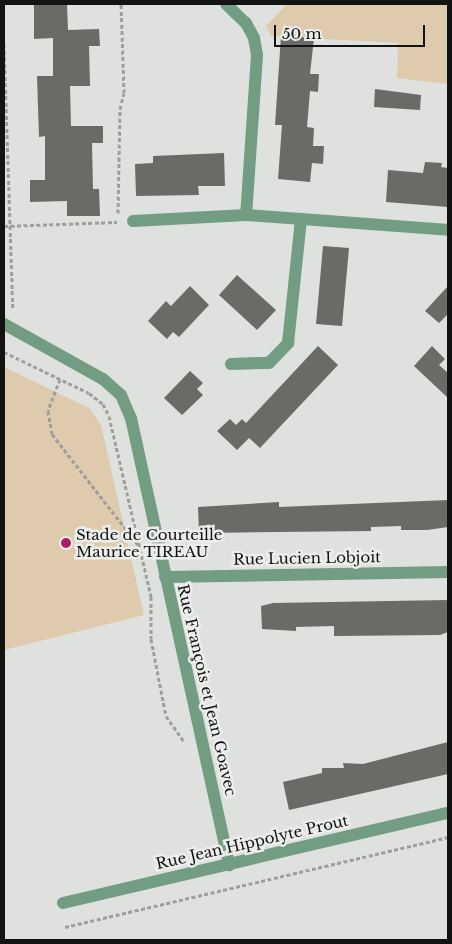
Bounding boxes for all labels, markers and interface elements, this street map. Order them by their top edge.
scale bar [277,15,428,47]
text: 50 m [282,24,322,43]
place label: Stade de Courteille Maurice TIREAU [76,525,222,560]
marker: Stade de Courteille Maurice TIREAU [60,537,72,549]
street label: Rue Lucien Lobjoit [233,548,381,568]
street label: Rue François et Jean Goavec [174,582,240,798]
street label: Rue Jean Hippolyte Prout [154,811,350,873]

